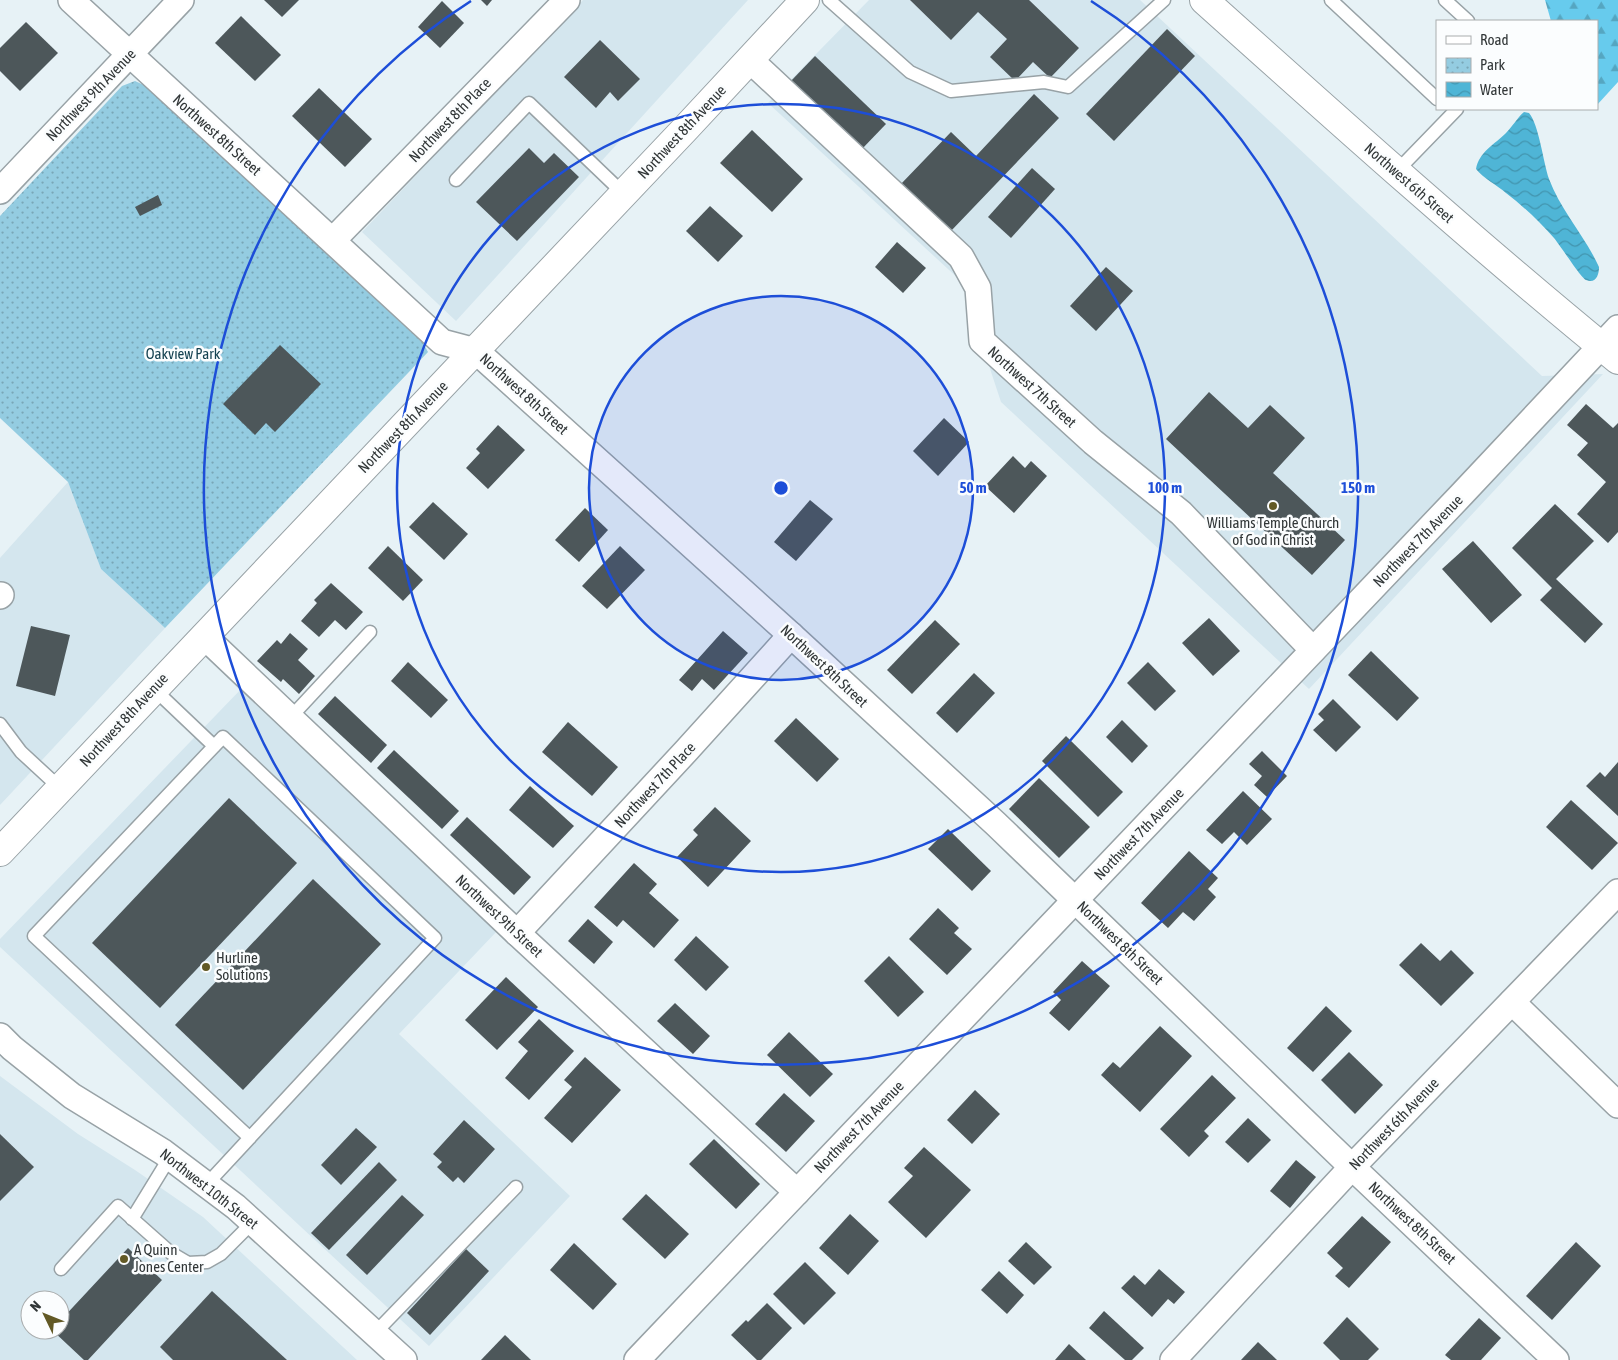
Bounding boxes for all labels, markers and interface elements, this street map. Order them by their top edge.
legend [1436,20,1598,110]
text: Road [1480,31,1509,48]
street label: Northwest 9th Avenue [42,45,139,144]
text: Park [1480,56,1505,73]
street label: Northwest 8th Place [405,74,494,165]
street label: Northwest 8th Avenue [634,81,729,182]
text: Water [1480,81,1513,98]
street label: Northwest 8th Street [170,91,265,179]
street label: Northwest 6th Street [1361,139,1457,226]
street label: Northwest 7th Street [985,343,1080,431]
park label: Oakview Park [146,345,221,362]
street label: Northwest 8th Street [477,350,572,438]
street label: Northwest 8th Avenue [354,377,451,476]
centre of rings [772,479,790,497]
text: 50 m [960,479,987,496]
text: 100 m [1148,479,1182,496]
text: 150 m [1341,479,1375,496]
street label: Northwest 7th Avenue [1369,491,1466,590]
marker: Williams Temple Church of God in Christ [1267,500,1279,512]
place label: Williams Temple Church of God in Christ [1207,514,1339,548]
street label: Northwest 8th Street [777,621,871,710]
street label: Northwest 8th Avenue [76,669,171,770]
street label: Northwest 7th Place [611,738,699,831]
street label: Northwest 7th Avenue [1090,784,1187,883]
street label: Northwest 9th Street [452,871,546,960]
street label: Northwest 8th Street [1074,897,1167,988]
place label: Hurline Solutions [216,949,268,983]
marker: Hurline Solutions [200,961,212,973]
street label: Northwest 6th Avenue [1345,1074,1442,1173]
street label: Northwest 7th Avenue [810,1077,907,1176]
street label: Northwest 10th Street [157,1145,262,1232]
street label: Northwest 8th Street [1365,1178,1459,1267]
place label: A Quinn Jones Center [134,1241,204,1275]
marker: A Quinn Jones Center [118,1253,130,1265]
north arrow [20,1290,70,1340]
text: N [27,1298,44,1315]

